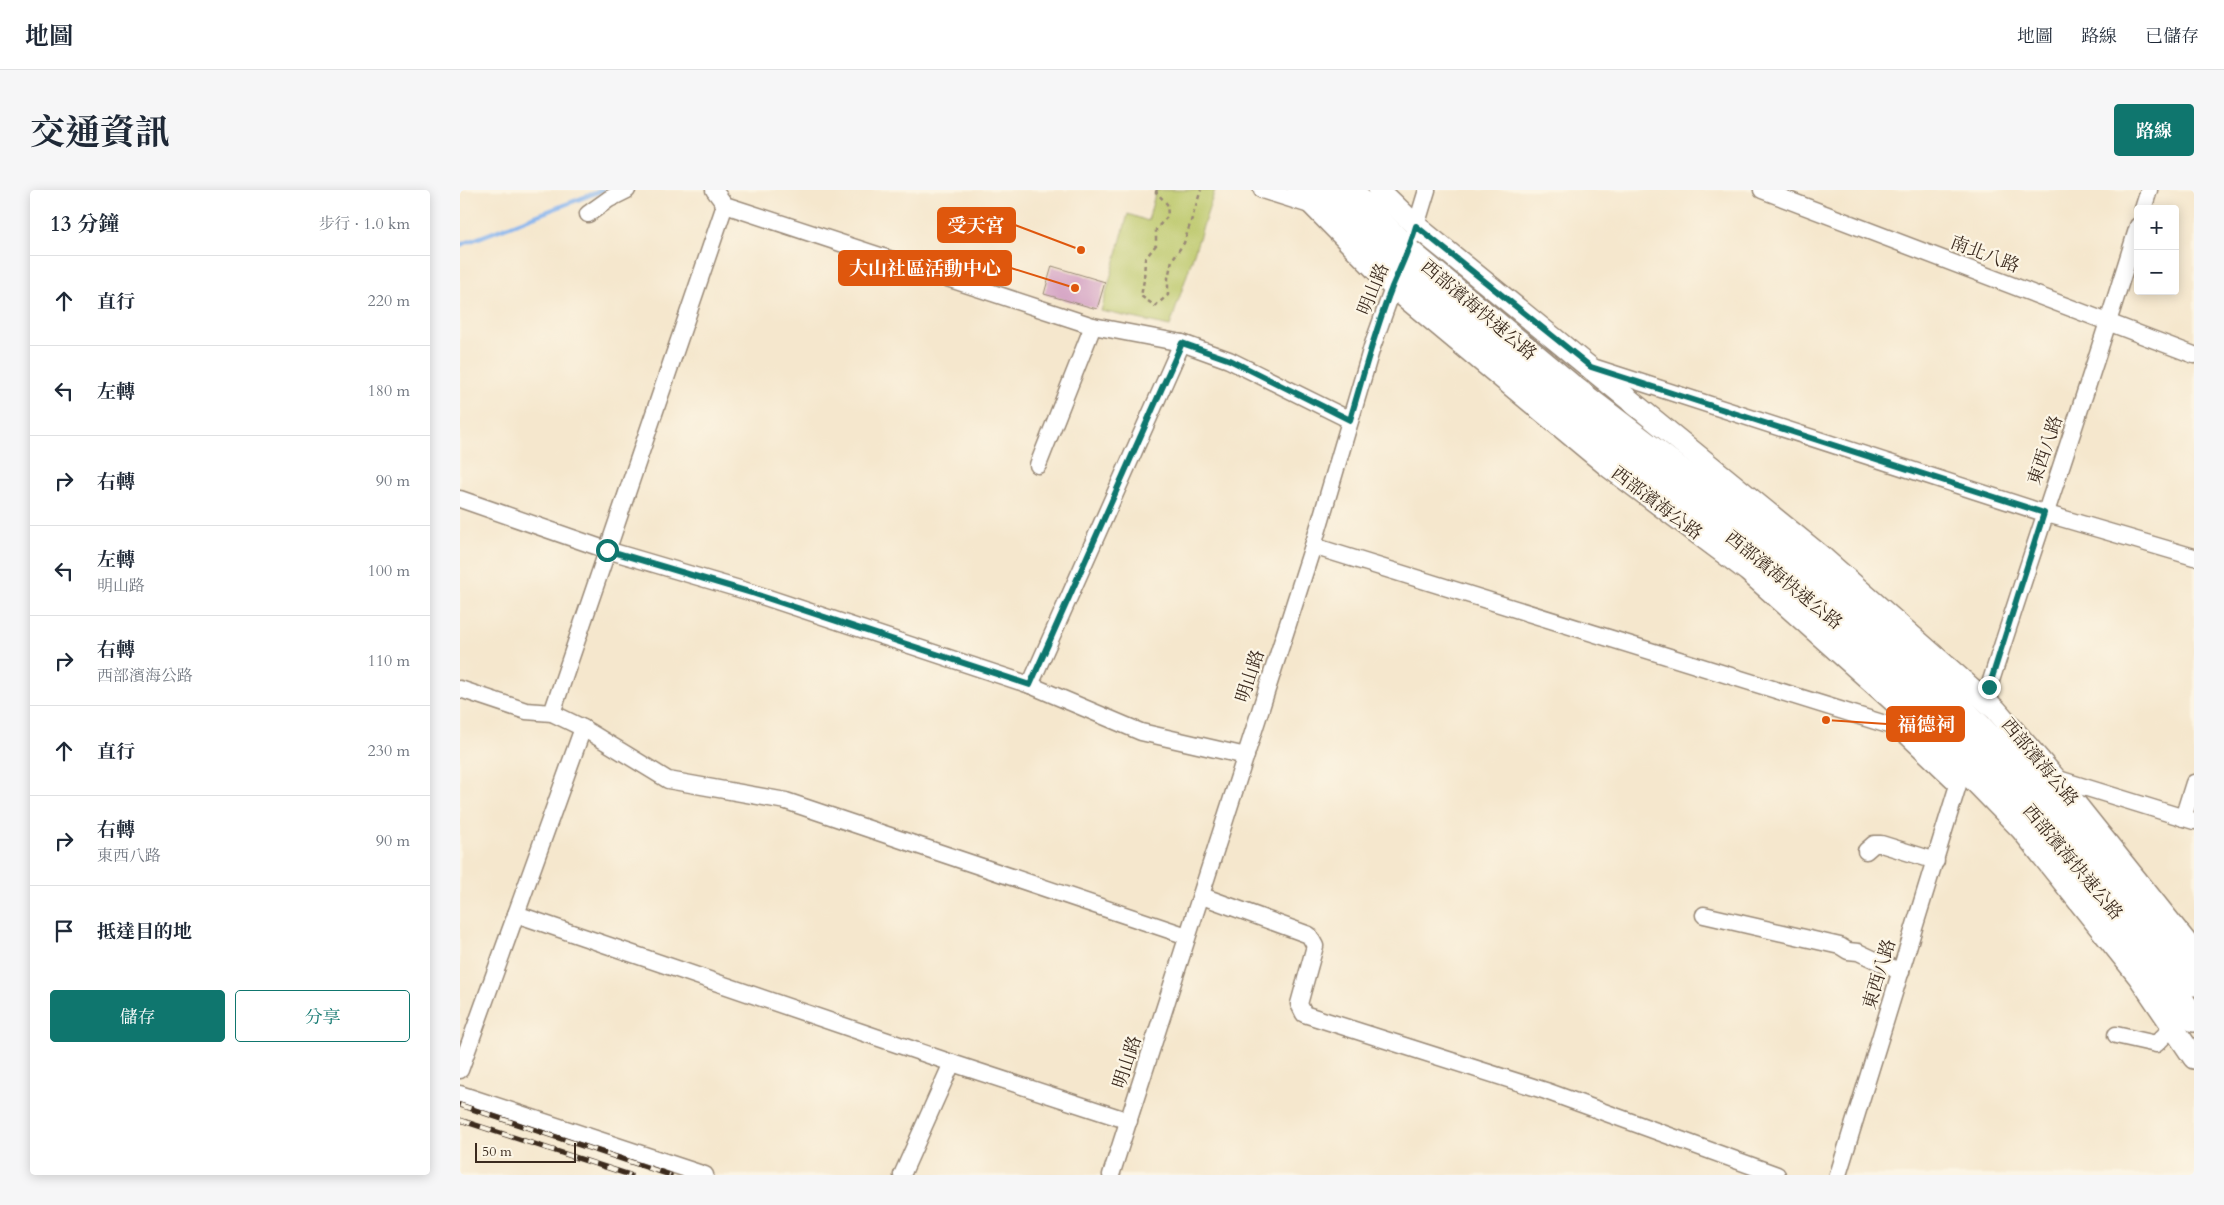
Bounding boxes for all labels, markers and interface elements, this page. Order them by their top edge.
text: 地圖 [25,20,73,53]
text: 地圖 [2017,24,2053,49]
text: 路線 [2081,24,2117,49]
text: 已儲存 [2145,24,2199,49]
button: 路線 [2114,104,2194,156]
text: 交通資訊 [30,109,170,157]
map controls [2134,205,2179,295]
button: + [2134,205,2179,250]
callout: 受天宮 [938,208,1015,242]
text: 13 分鐘 [50,210,119,239]
text: 步行 · 1.0 km [318,213,410,235]
text: 受天宮 [947,213,1005,239]
street label: 南北八路 [1947,230,2023,279]
button: − [2134,250,2179,295]
callout: 大山社區活動中心 [839,251,1011,285]
street label: 西部濱海快速公路 [1415,255,1542,366]
text: 大山社區活動中心 [849,256,1001,282]
street label: 明山路 [1352,259,1395,319]
icon: ahead [50,287,78,315]
text: 直行 [97,289,135,315]
text: 220 m [368,290,410,312]
icon: left [50,377,78,405]
text: 左轉 [97,379,135,405]
text: 180 m [368,380,410,402]
street label: 東西八路 [2022,412,2069,488]
street label: 西部濱海公路 [1606,461,1707,546]
icon: right [50,467,78,495]
text: 右轉 [97,469,135,495]
text: 90 m [376,470,410,492]
street label: 西部濱海快速公路 [1720,525,1848,635]
route start [596,539,619,562]
text: 左轉 [97,547,135,573]
icon: left [50,557,78,585]
text: 100 m [368,560,410,582]
text: 明山路 [97,575,145,597]
text: 右轉 [97,637,135,663]
icon: right [50,647,78,675]
street label: 明山路 [1230,647,1271,706]
text: 110 m [368,650,410,672]
text: 西部濱海公路 [97,665,193,687]
route end [1978,676,2001,699]
callout: 福德祠 [1887,707,1964,741]
text: 福德祠 [1897,712,1955,738]
street label: 西部濱海公路 [1995,713,2084,812]
icon: ahead [50,737,78,765]
text: 直行 [97,739,135,765]
text: 230 m [368,740,410,762]
street label: 西部濱海快速公路 [2017,799,2128,926]
text: 右轉 [97,817,135,843]
icon: right [50,827,78,855]
text: 90 m [376,830,410,852]
text: 東西八路 [97,845,161,867]
icon: arrive [50,917,78,945]
text: 抵達目的地 [97,919,192,945]
street label: 東西八路 [1857,936,1902,1012]
button: 儲存 [50,990,225,1042]
button: 分享 [235,990,410,1042]
street label: 明山路 [1107,1033,1148,1092]
scale bar [475,1140,576,1163]
text: 50 m [482,1142,512,1161]

